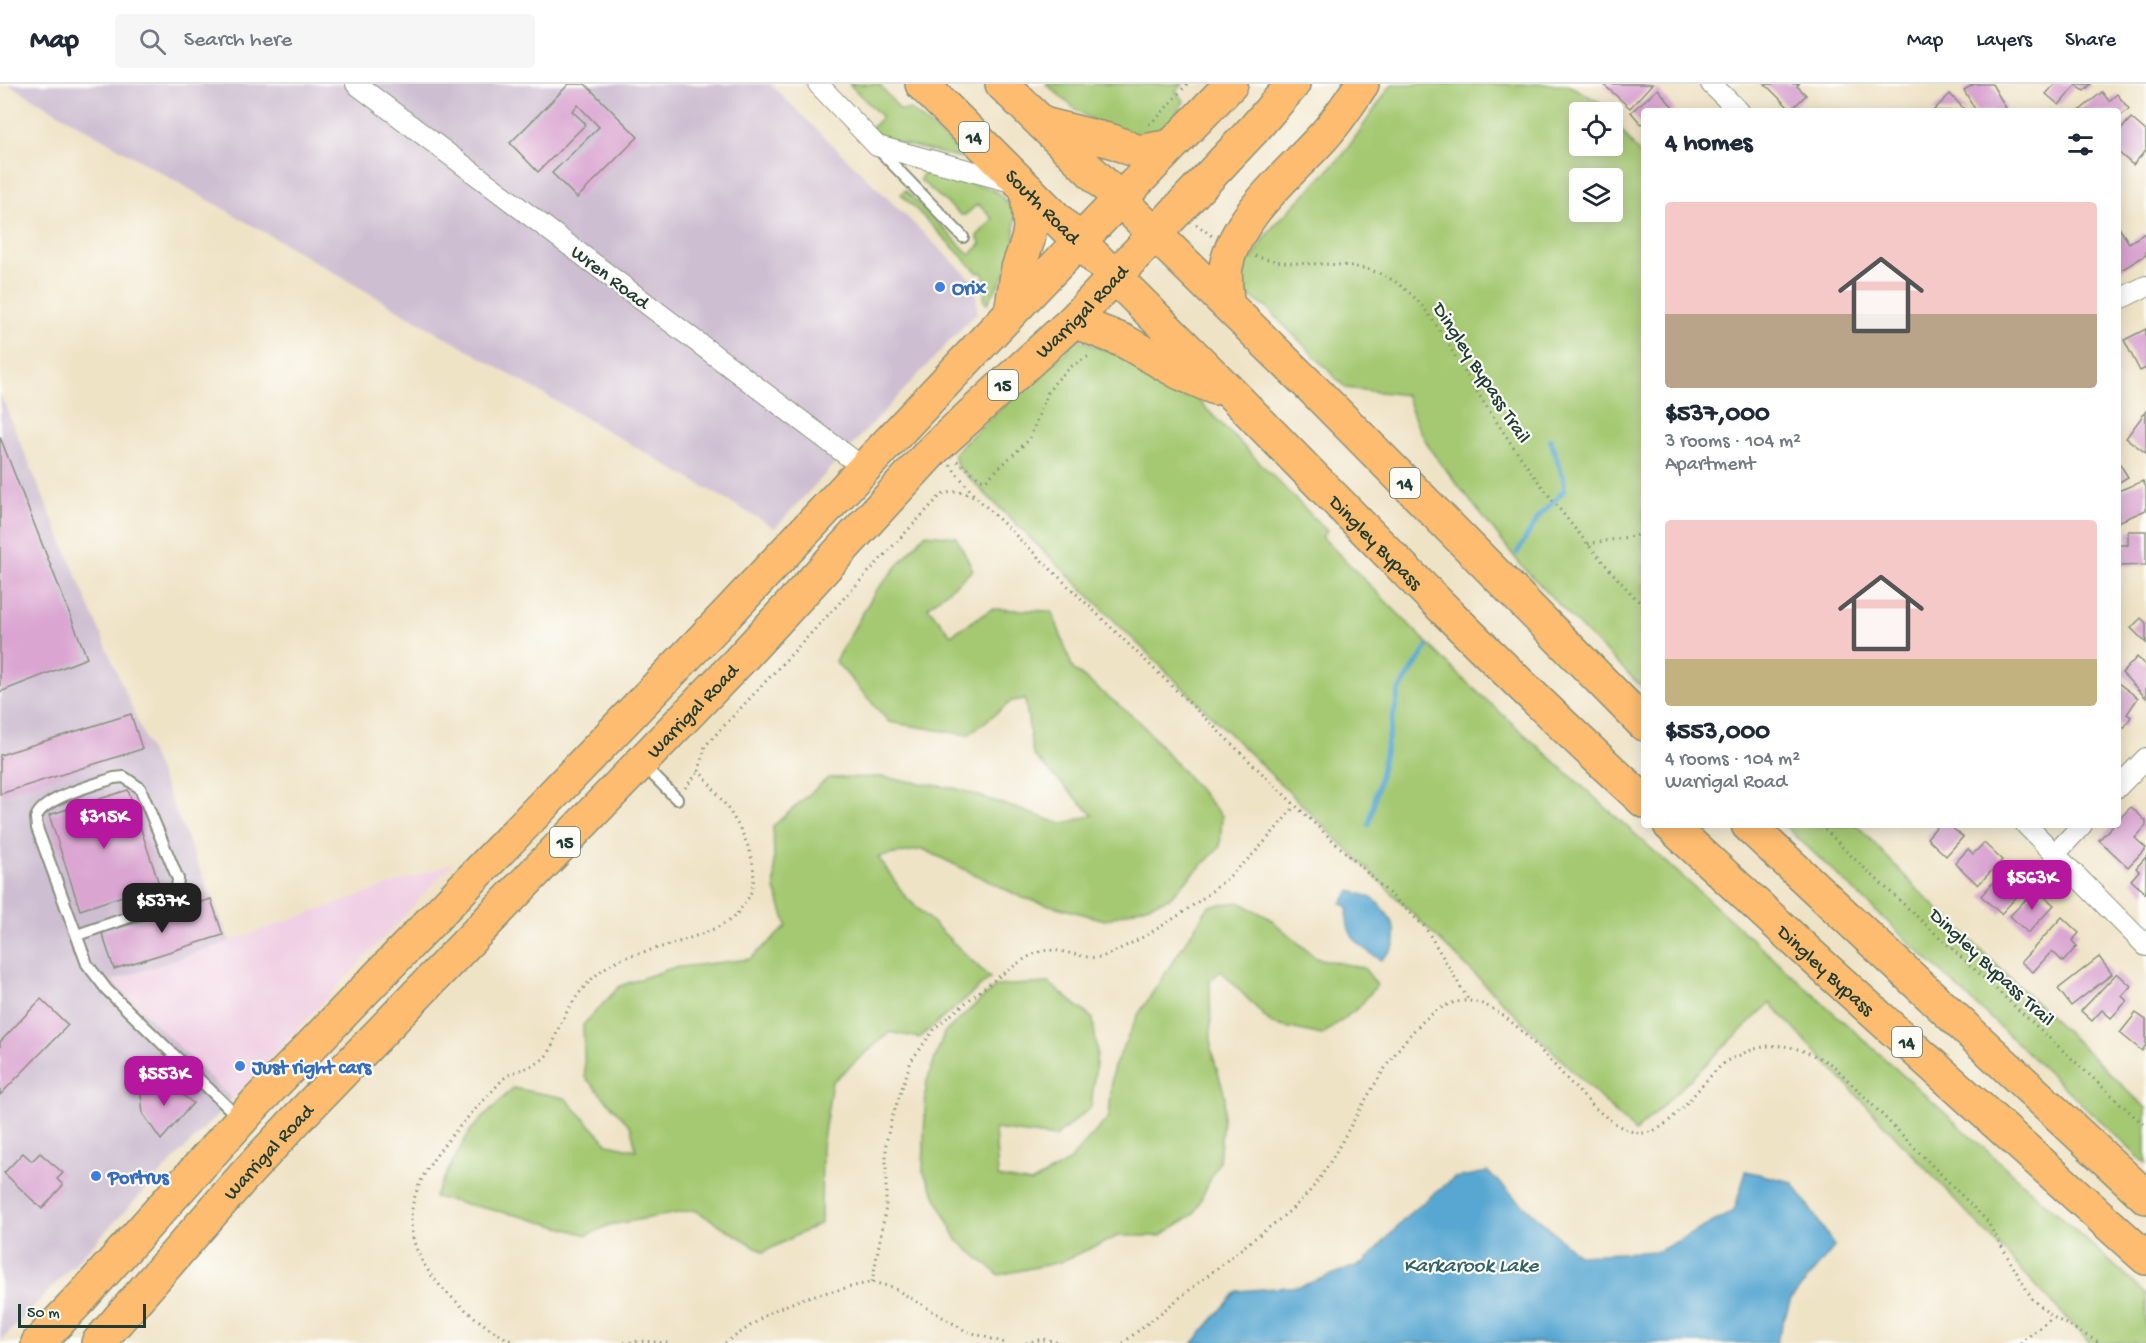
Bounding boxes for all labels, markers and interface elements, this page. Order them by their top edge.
search box [115,14,535,68]
text: Map [30,25,79,58]
icon: search [136,25,169,58]
text: Search here [184,28,292,54]
text: Map [1907,29,1943,54]
text: Layers [1976,29,2032,54]
text: Share [2065,29,2116,54]
map controls [1569,102,1623,222]
button: locate [1569,102,1623,156]
road number: 14 [959,122,989,152]
icon: filters [2064,128,2097,161]
text: 4 homes [1665,129,1752,160]
street label: South Road [999,166,1085,252]
button: layers [1569,168,1623,222]
icon: home [1827,241,1935,349]
street label: Wren Road [565,242,655,317]
street label: Warrigal Road [1032,260,1136,365]
place label: Orix [952,279,986,302]
marker: Orix [933,280,947,294]
street label: Dingley Bypass Trail [1425,298,1534,448]
road number: 15 [988,370,1018,400]
text: $537,000 [1665,400,1770,431]
text: 3 rooms · 104 m² [1665,431,1801,454]
text: Apartment [1665,454,1755,477]
road number: 14 [1390,468,1420,498]
street label: Dingley Bypass [1321,490,1426,596]
icon: home [1827,559,1935,667]
street label: Warrigal Road [644,659,746,764]
text: $553,000 [1665,718,1770,749]
text: 4 rooms · 104 m² [1665,749,1800,772]
text: Warrigal Road [1665,772,1787,795]
pin: $315K [62,799,146,850]
text: $315K [80,807,128,830]
road number: 15 [550,827,580,857]
pin: $563K [1990,860,2074,911]
text: $563K [2006,868,2058,891]
pin: $537K [120,883,204,934]
text: $537K [136,891,188,914]
street label: Dingley Bypass Trail [1922,903,2058,1032]
street label: Dingley Bypass [1770,920,1878,1022]
road number: 14 [1892,1027,1922,1057]
pin: $553K [122,1056,206,1107]
place label: Just right cars [251,1058,373,1081]
marker: Just right cars [233,1059,247,1073]
text: $553K [138,1064,190,1087]
street label: Warrigal Road [220,1099,321,1206]
place label: Portrus [107,1168,170,1191]
marker: Portrus [89,1169,103,1183]
water label: Karkarook Lake [1404,1255,1540,1280]
scale bar [18,1301,146,1328]
text: 50 m [27,1305,60,1324]

